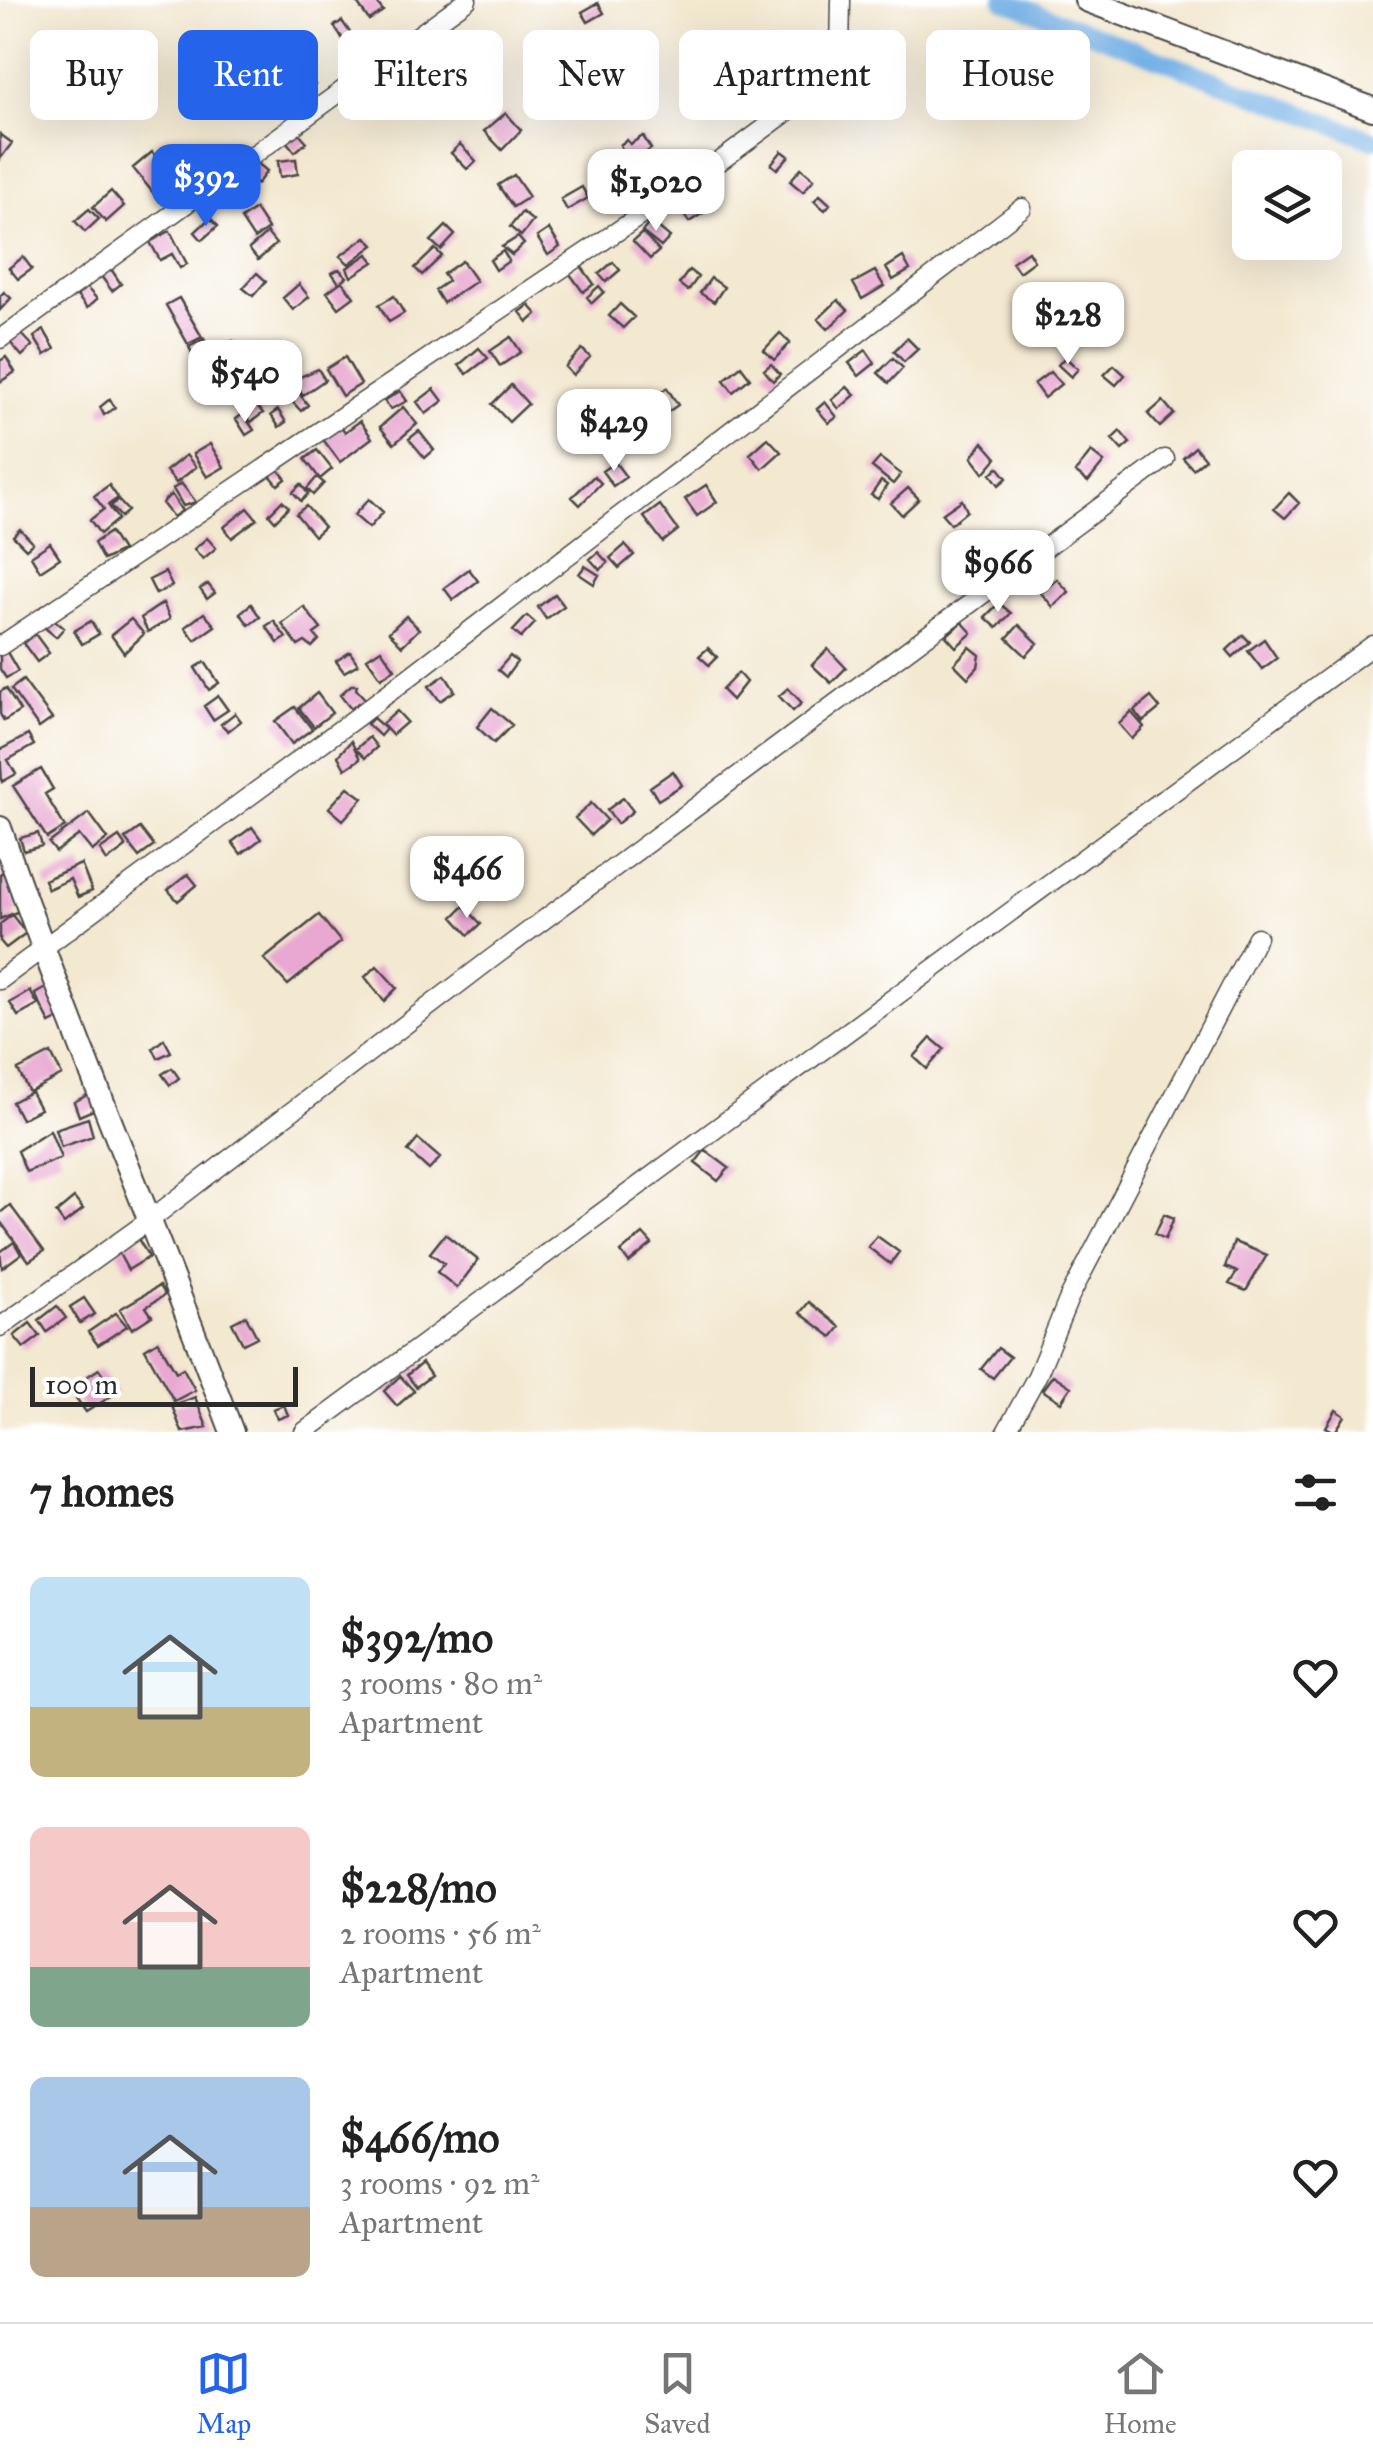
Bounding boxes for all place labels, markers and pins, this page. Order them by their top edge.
pin: $392 [147,144,265,229]
pin: $1,020 [575,149,737,234]
pin: $228 [1009,282,1127,367]
pin: $540 [186,340,304,425]
pin: $429 [555,389,673,474]
pin: $966 [939,530,1057,615]
pin: $466 [408,836,526,921]

